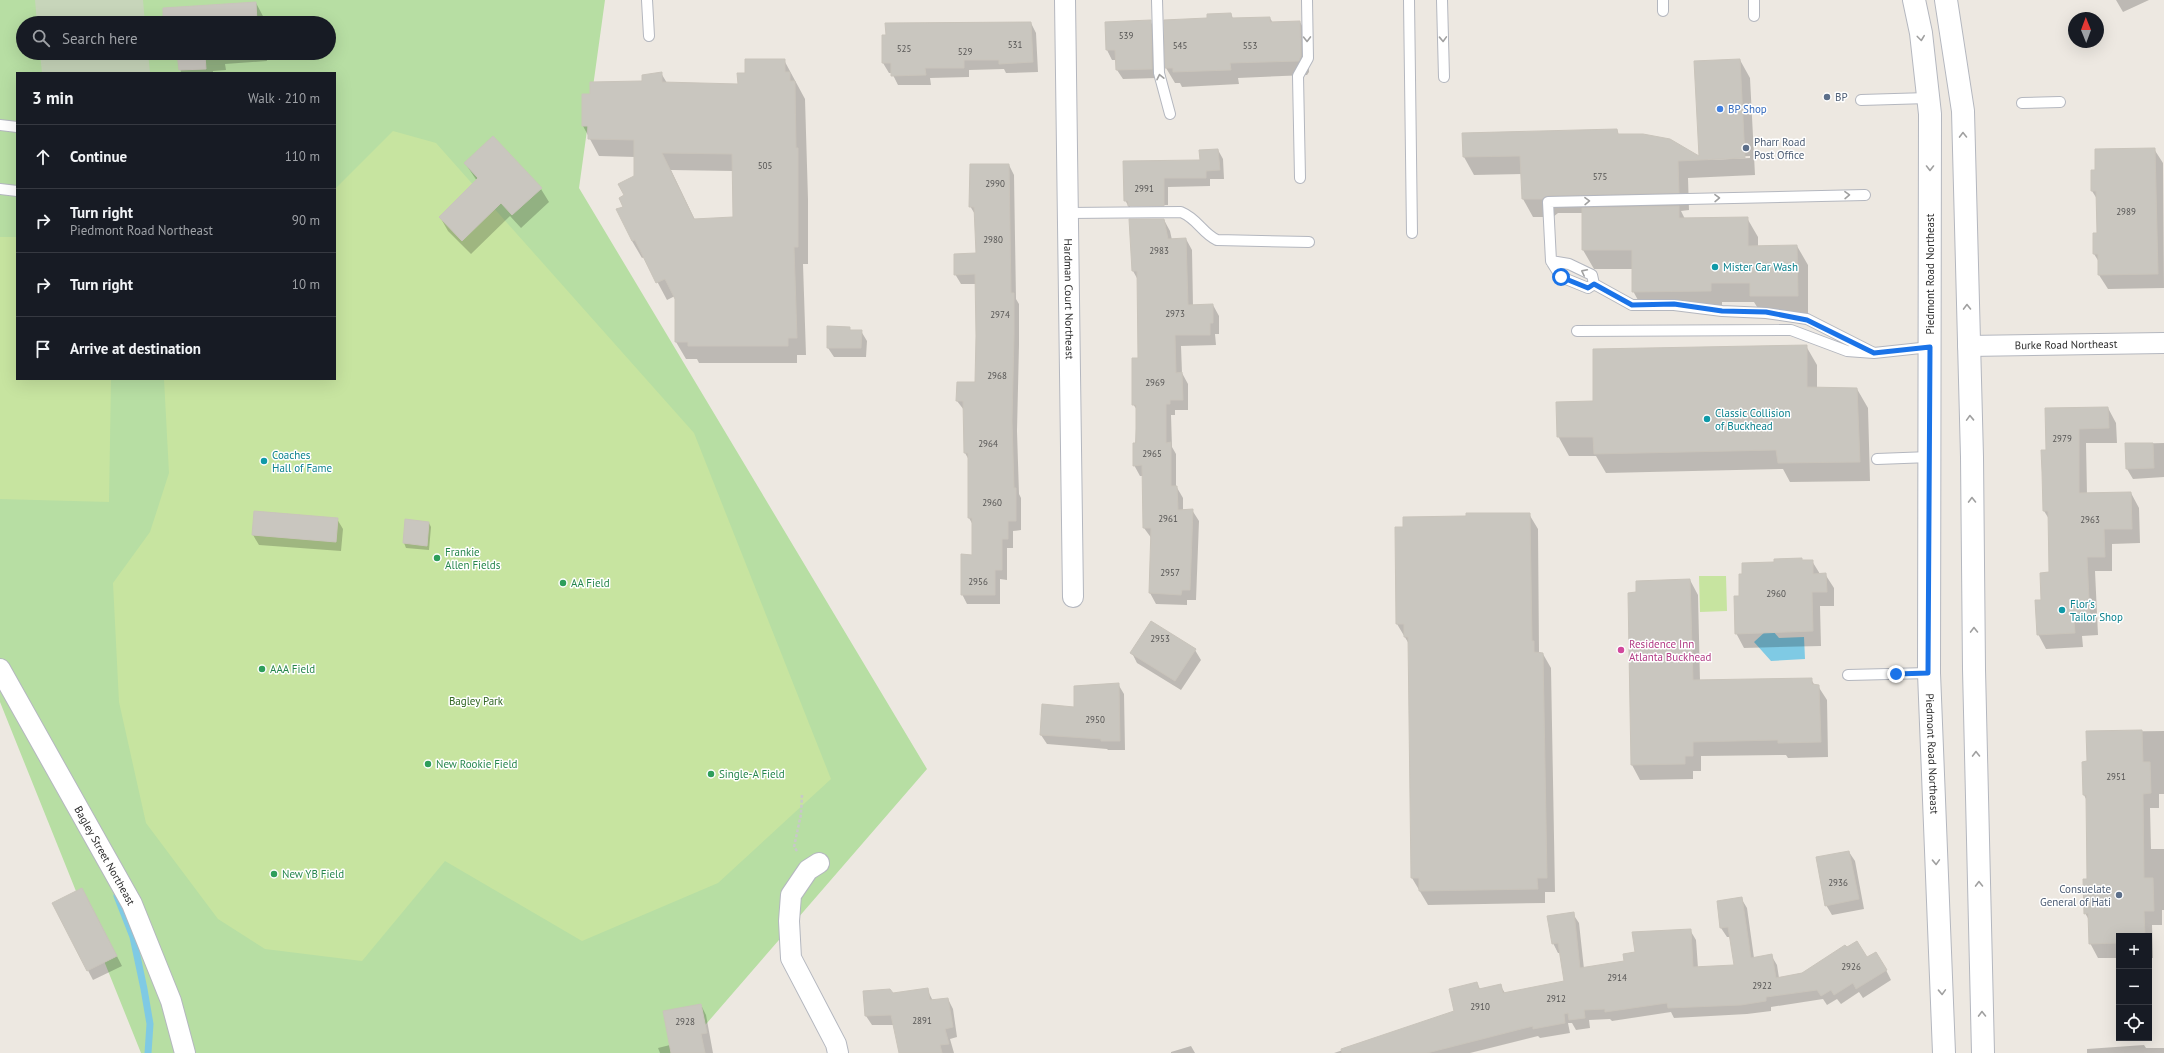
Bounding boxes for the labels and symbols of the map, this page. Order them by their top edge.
north arrow [2068,12,2104,48]
house number: 539 [1119,30,1133,41]
one-way arrow [1916,35,1925,41]
one-way arrow [1303,36,1311,42]
one-way arrow [1439,36,1447,42]
house number: 531 [1008,39,1022,50]
house number: 545 [1173,40,1187,51]
house number: 553 [1243,40,1257,51]
house number: 525 [897,43,911,54]
house number: 529 [958,46,972,57]
one-way arrow [1157,73,1165,80]
place label: BP [1835,90,1848,104]
marker: BP [1822,92,1832,102]
place label: BP Shop [1728,102,1767,116]
marker: BP Shop [1715,104,1725,114]
one-way arrow [1959,132,1967,138]
place label: Pharr Road Post Office [1754,135,1805,162]
marker: Pharr Road Post Office [1741,143,1751,153]
house number: 505 [758,160,772,171]
one-way arrow [1926,165,1934,171]
house number: 575 [1593,171,1607,182]
house number: 2990 [985,178,1005,189]
house number: 2991 [1134,183,1154,194]
one-way arrow [1844,191,1850,199]
one-way arrow [1714,194,1720,202]
one-way arrow [1584,197,1590,205]
house number: 2989 [2116,206,2136,217]
street label: Piedmont Road Northeast [1923,213,1937,334]
house number: 2980 [983,234,1003,245]
street label: Hardman Court Northeast [1061,238,1077,360]
house number: 2983 [1149,245,1169,256]
place label: Mister Car Wash [1723,260,1798,274]
marker: Mister Car Wash [1710,262,1720,272]
route start [1552,268,1570,286]
one-way arrow [1581,269,1589,276]
one-way arrow [1963,304,1971,310]
house number: 2973 [1165,308,1185,319]
house number: 2974 [990,309,1010,320]
street label: Burke Road Northeast [2015,337,2118,352]
house number: 2968 [987,370,1007,381]
house number: 2969 [1145,377,1165,388]
place label: Classic Collision of Buckhead [1715,406,1790,433]
marker: Classic Collision of Buckhead [1702,414,1712,424]
one-way arrow [1966,415,1975,421]
house number: 2979 [2052,433,2072,444]
house number: 2964 [978,438,998,449]
place label: Coaches Hall of Fame [272,448,332,475]
house number: 2965 [1142,448,1162,459]
marker: Coaches Hall of Fame [259,456,269,466]
house number: 2960 [982,497,1002,508]
one-way arrow [1968,497,1977,503]
house number: 2961 [1158,513,1178,524]
house number: 2963 [2080,514,2100,525]
place label: Frankie Allen Fields [445,545,501,572]
marker: Frankie Allen Fields [432,553,442,563]
house number: 2957 [1160,567,1180,578]
place label: AA Field [571,576,610,590]
house number: 2956 [968,576,988,587]
marker: AA Field [558,578,568,588]
house number: 2960 [1766,588,1786,599]
place label: Flor's Tailor Shop [2070,597,2123,624]
marker: Flor's Tailor Shop [2057,605,2067,615]
one-way arrow [1970,627,1978,633]
house number: 2953 [1150,633,1170,644]
place label: Residence Inn Atlanta Buckhead [1629,637,1711,664]
marker: Residence Inn Atlanta Buckhead [1616,645,1626,655]
place label: AAA Field [270,662,315,676]
marker: AAA Field [257,664,267,674]
route end [1887,665,1905,683]
street label: Piedmont Road Northeast [1923,693,1942,815]
park label: Bagley Park [449,694,504,708]
house number: 2950 [1085,714,1105,725]
one-way arrow [1972,751,1980,757]
place label: New Rookie Field [436,757,518,771]
marker: New Rookie Field [423,759,433,769]
place label: Single-A Field [719,767,785,781]
marker: Single-A Field [706,769,716,779]
house number: 2951 [2106,771,2126,782]
street label: Bagley Street Northeast [71,803,138,908]
one-way arrow [1932,859,1941,865]
place label: New YB Field [282,867,344,881]
marker: New YB Field [269,869,279,879]
house number: 2936 [1828,877,1848,888]
one-way arrow [1975,881,1983,887]
place label: Consuelate General of Hati [2040,882,2111,909]
marker: Consuelate General of Hati [2114,890,2124,900]
house number: 2926 [1841,961,1861,972]
house number: 2914 [1607,972,1627,983]
house number: 2922 [1752,980,1772,991]
one-way arrow [1937,989,1946,995]
house number: 2912 [1546,993,1566,1004]
house number: 2910 [1470,1001,1490,1012]
one-way arrow [1978,1011,1986,1017]
house number: 2891 [912,1015,932,1026]
house number: 2928 [675,1016,695,1027]

